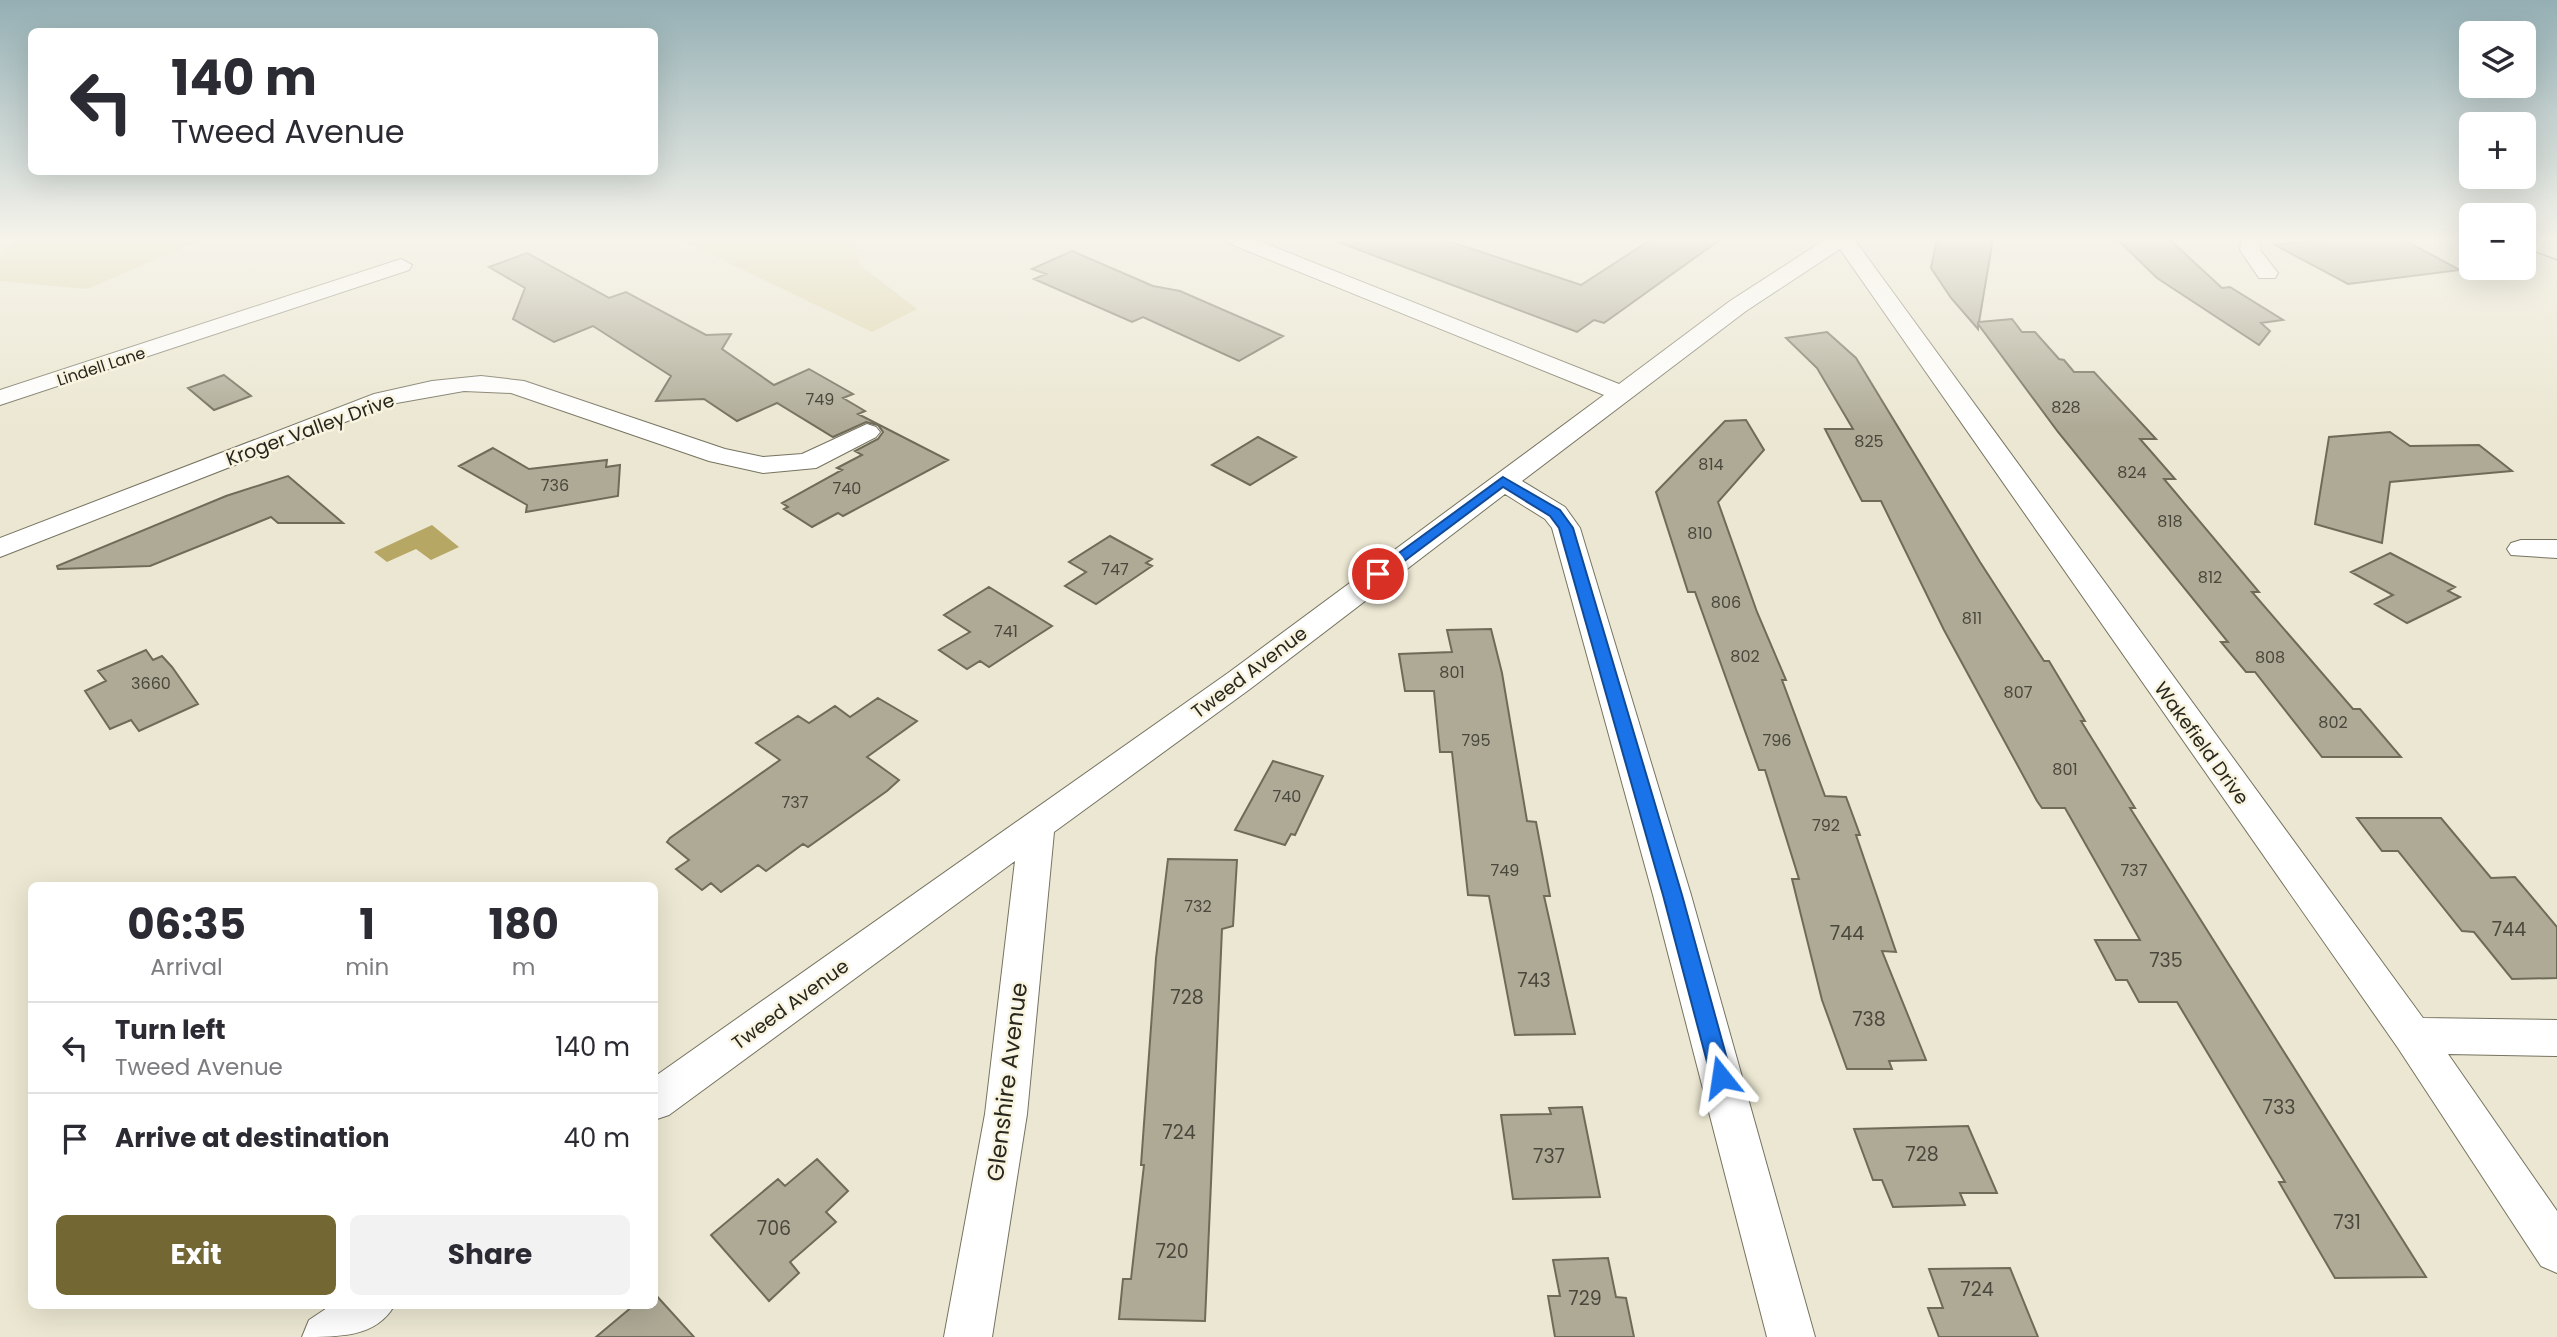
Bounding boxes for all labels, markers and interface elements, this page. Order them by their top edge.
map controls [2459,21,2536,280]
button: layers [2459,21,2536,98]
text: 140 m [171,44,317,112]
icon: left [56,56,147,147]
text: Tweed Avenue [171,109,405,154]
button: + [2459,112,2536,189]
button: − [2459,203,2536,280]
street label: Lindell Lane [54,341,148,392]
street label: Kroger Valley Drive [222,386,398,473]
house number: 749 [806,388,834,411]
house number: 828 [2051,396,2081,419]
house number: 825 [1854,430,1884,453]
house number: 814 [1698,453,1724,476]
house number: 824 [2117,461,2147,484]
house number: 736 [541,474,569,497]
house number: 740 [833,477,861,500]
house number: 818 [2157,510,2183,533]
house number: 810 [1687,522,1713,545]
pin [1348,544,1408,604]
icon: arrive [1359,555,1397,593]
house number: 747 [1101,558,1129,581]
house number: 812 [2198,566,2222,589]
house number: 806 [1711,591,1741,614]
house number: 811 [1962,607,1982,630]
house number: 741 [994,620,1018,643]
street label: Tweed Avenue [1186,620,1313,725]
house number: 802 [1730,645,1760,668]
house number: 808 [2255,646,2285,669]
house number: 801 [1439,661,1465,684]
house number: 3660 [131,672,171,695]
street label: Wakefield Drive [2148,676,2255,810]
house number: 807 [2004,681,2033,704]
house number: 802 [2318,711,2348,734]
house number: 795 [1462,729,1490,752]
house number: 796 [1763,729,1791,752]
house number: 801 [2052,758,2078,781]
house number: 740 [1273,785,1301,808]
house number: 737 [782,791,809,814]
house number: 792 [1812,814,1840,837]
house number: 749 [1491,859,1519,882]
house number: 737 [2121,859,2148,882]
text: 06:35 [127,895,246,954]
text: 1 [359,895,375,954]
text: 180 [488,895,559,954]
house number: 732 [1184,895,1212,918]
house number: 744 [2492,916,2526,943]
house number: 744 [1830,920,1864,947]
house number: 735 [2149,947,2183,974]
text: Arrival [150,951,223,983]
text: min [345,951,389,983]
text: m [512,951,535,983]
street label: Tweed Avenue [726,953,854,1056]
house number: 743 [1517,967,1551,994]
street label: Glenshire Avenue [979,981,1035,1183]
house number: 728 [1170,984,1204,1011]
house number: 738 [1852,1006,1886,1033]
text: Turn left [115,1012,226,1048]
icon: left [56,1029,94,1067]
text: 140 m [555,1029,630,1065]
position arrow [1684,1040,1758,1114]
text: Tweed Avenue [115,1051,283,1083]
house number: 733 [2263,1094,2295,1121]
house number: 724 [1162,1119,1196,1146]
icon: arrive [56,1120,94,1158]
text: Arrive at destination [115,1120,390,1156]
text: 40 m [564,1120,630,1156]
house number: 728 [1905,1141,1939,1168]
house number: 737 [1533,1143,1565,1170]
house number: 731 [2333,1209,2361,1236]
button: Exit [56,1215,336,1295]
button: Share [350,1215,630,1295]
house number: 706 [757,1215,791,1242]
house number: 720 [1155,1238,1189,1265]
house number: 724 [1960,1276,1994,1303]
house number: 729 [1568,1285,1602,1312]

